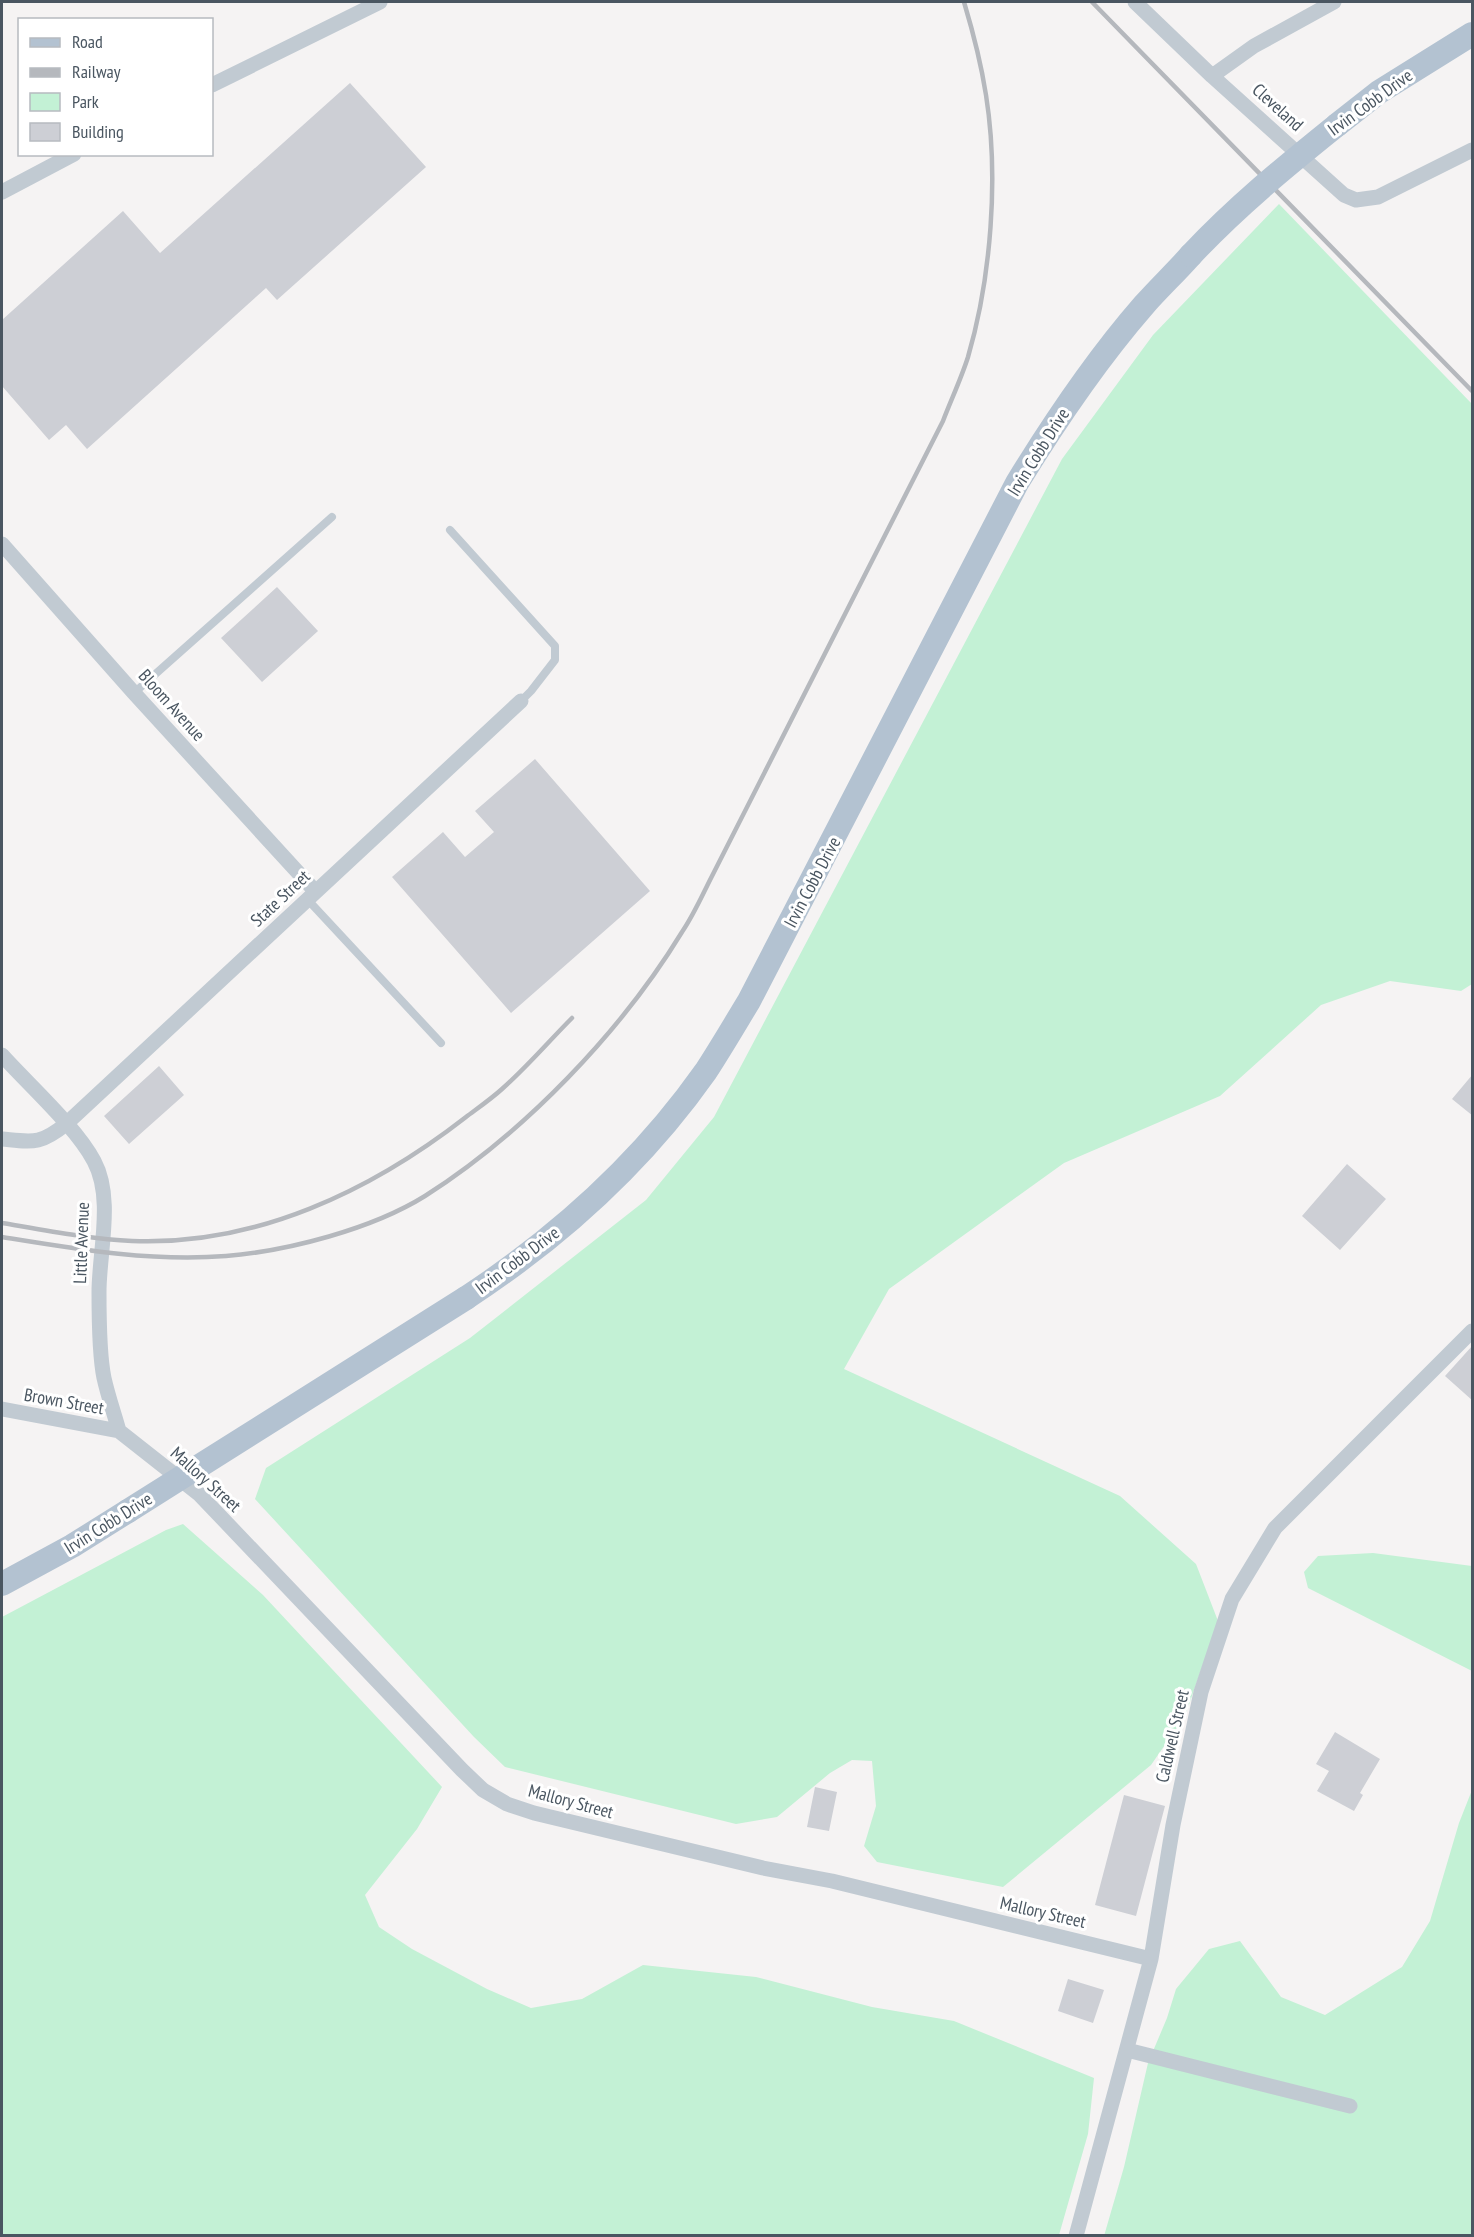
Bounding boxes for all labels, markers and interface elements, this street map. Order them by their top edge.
legend [18,18,213,156]
text: Road [72,30,103,53]
text: Railway [72,60,121,83]
street label: Irvin Cobb Drive [1323,63,1417,141]
street label: Cleveland [1248,78,1308,136]
text: Park [72,90,99,113]
text: Building [72,120,124,143]
street label: Irvin Cobb Drive [1002,404,1074,500]
street label: Bloom Avenue [134,664,210,746]
street label: Irvin Cobb Drive [779,833,845,931]
street label: State Street [245,865,315,931]
street label: Little Avenue [68,1202,94,1284]
street label: Irvin Cobb Drive [470,1221,564,1299]
street label: Brown Street [22,1383,106,1419]
street label: Mallory Street [166,1441,246,1517]
street label: Irvin Cobb Drive [60,1487,156,1559]
street label: Caldwell Street [1150,1687,1194,1785]
street label: Mallory Street [526,1779,616,1823]
street label: Mallory Street [998,1891,1088,1933]

